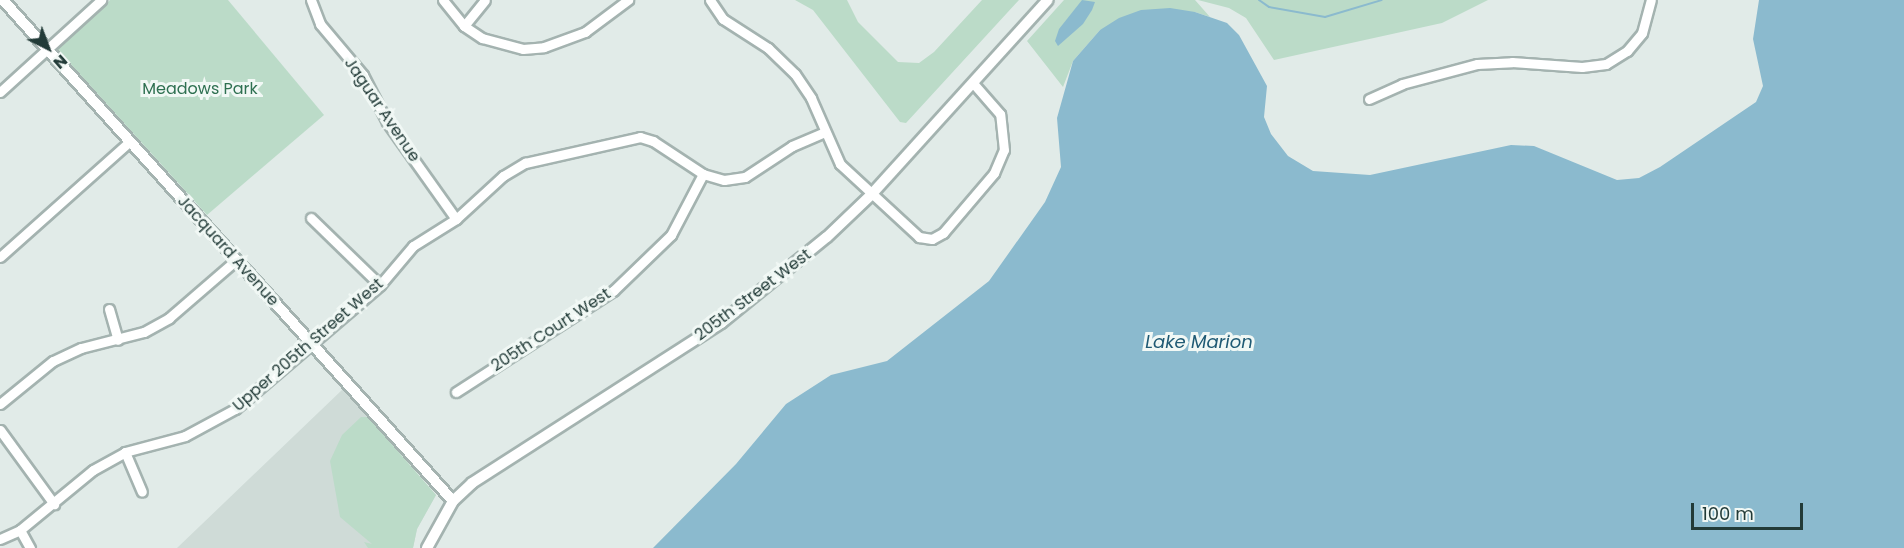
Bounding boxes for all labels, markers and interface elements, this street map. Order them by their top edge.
north arrow [18,18,78,78]
text: N [48,49,73,74]
street label: Jaguar Avenue [340,54,424,166]
park label: Meadows Park [142,79,258,99]
street label: Jacquard Avenue [173,192,283,310]
street label: 205th Street West [691,245,815,345]
street label: Upper 205th Street West [229,274,387,416]
street label: 205th Court West [488,284,614,376]
water label: Lake Marion [1145,331,1253,353]
scale bar [1694,491,1806,529]
text: 100 m [1702,501,1754,526]

